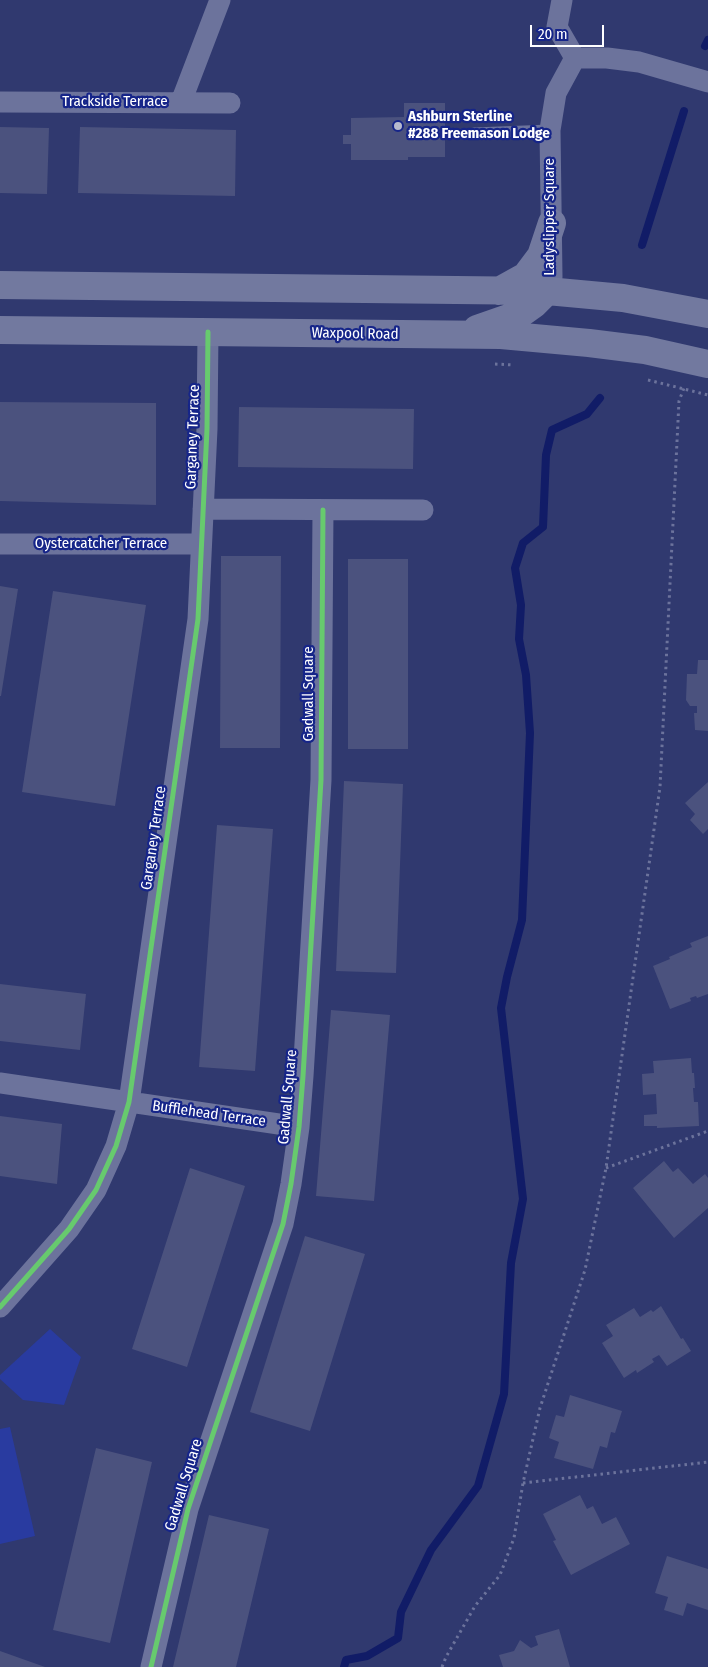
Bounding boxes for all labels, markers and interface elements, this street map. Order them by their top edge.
scale bar [533,15,607,47]
text: 20 m [538,25,568,43]
street label: Trackside Terrace [62,93,168,111]
place label: Ashburn Sterline #288 Freemason Lodge [408,108,550,143]
marker: Ashburn Sterline #288 Freemason Lodge [392,120,404,132]
street label: Ladyslipper Square [541,158,559,276]
street label: Waxpool Road [311,324,399,344]
street label: Garganey Terrace [182,384,204,490]
street label: Oystercatcher Terrace [35,535,167,553]
street label: Gadwall Square [300,646,318,742]
street label: Garganey Terrace [138,785,170,891]
street label: Gadwall Square [275,1049,301,1145]
street label: Bufflehead Terrace [151,1097,267,1131]
street label: Gadwall Square [161,1437,207,1533]

